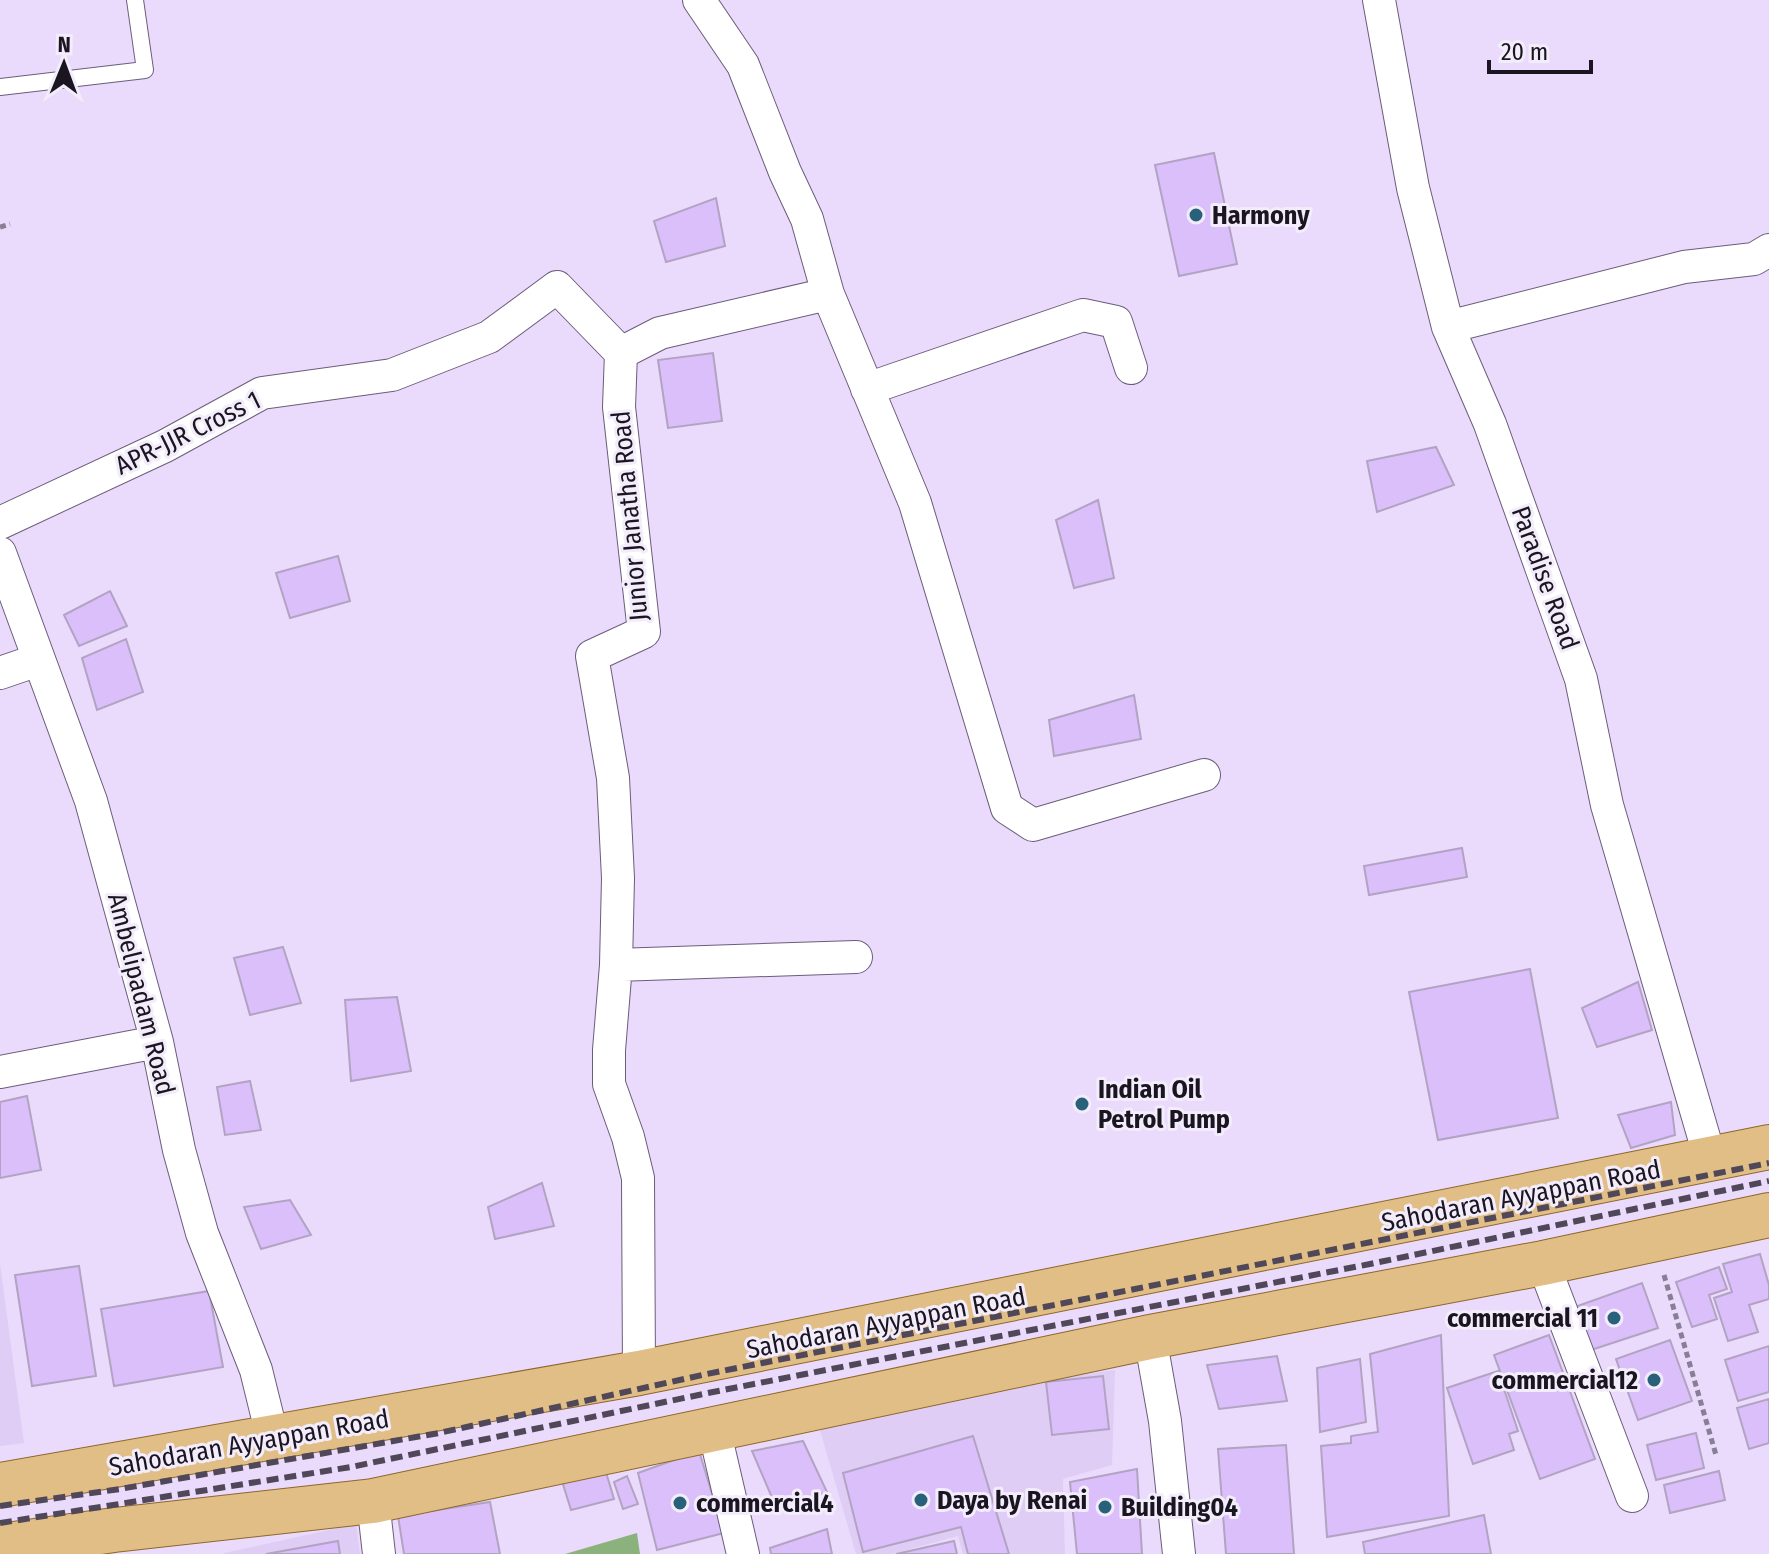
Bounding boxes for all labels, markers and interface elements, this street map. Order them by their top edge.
north arrow [24,24,104,104]
scale bar [1489,24,1591,74]
text: N [58,31,71,58]
text: 20 m [1501,38,1548,66]
place label: Harmony [1212,200,1310,231]
marker: Harmony [1187,206,1205,224]
street label: APR-JJR Cross 1 [110,385,266,481]
street label: Junior Janatha Road [605,410,655,622]
street label: Paradise Road [1505,502,1585,654]
street label: Ambelipadam Road [101,890,181,1098]
place label: Indian Oil Petrol Pump [1098,1074,1230,1135]
marker: Indian Oil Petrol Pump [1073,1095,1091,1113]
street label: Sahodaran Ayyappan Road [1379,1154,1663,1238]
street label: Sahodaran Ayyappan Road [744,1281,1028,1365]
place label: commercial 11 [1447,1303,1598,1334]
marker: commercial 11 [1605,1309,1623,1327]
place label: commercial12 [1492,1365,1638,1396]
marker: commercial12 [1645,1371,1663,1389]
street label: Sahodaran Ayyappan Road [107,1403,391,1483]
place label: Daya by Renai [937,1485,1087,1516]
place label: commercial4 [696,1488,834,1519]
marker: Daya by Renai [912,1491,930,1509]
place label: Building04 [1121,1492,1238,1523]
marker: commercial4 [671,1494,689,1512]
marker: Building04 [1096,1498,1114,1516]

